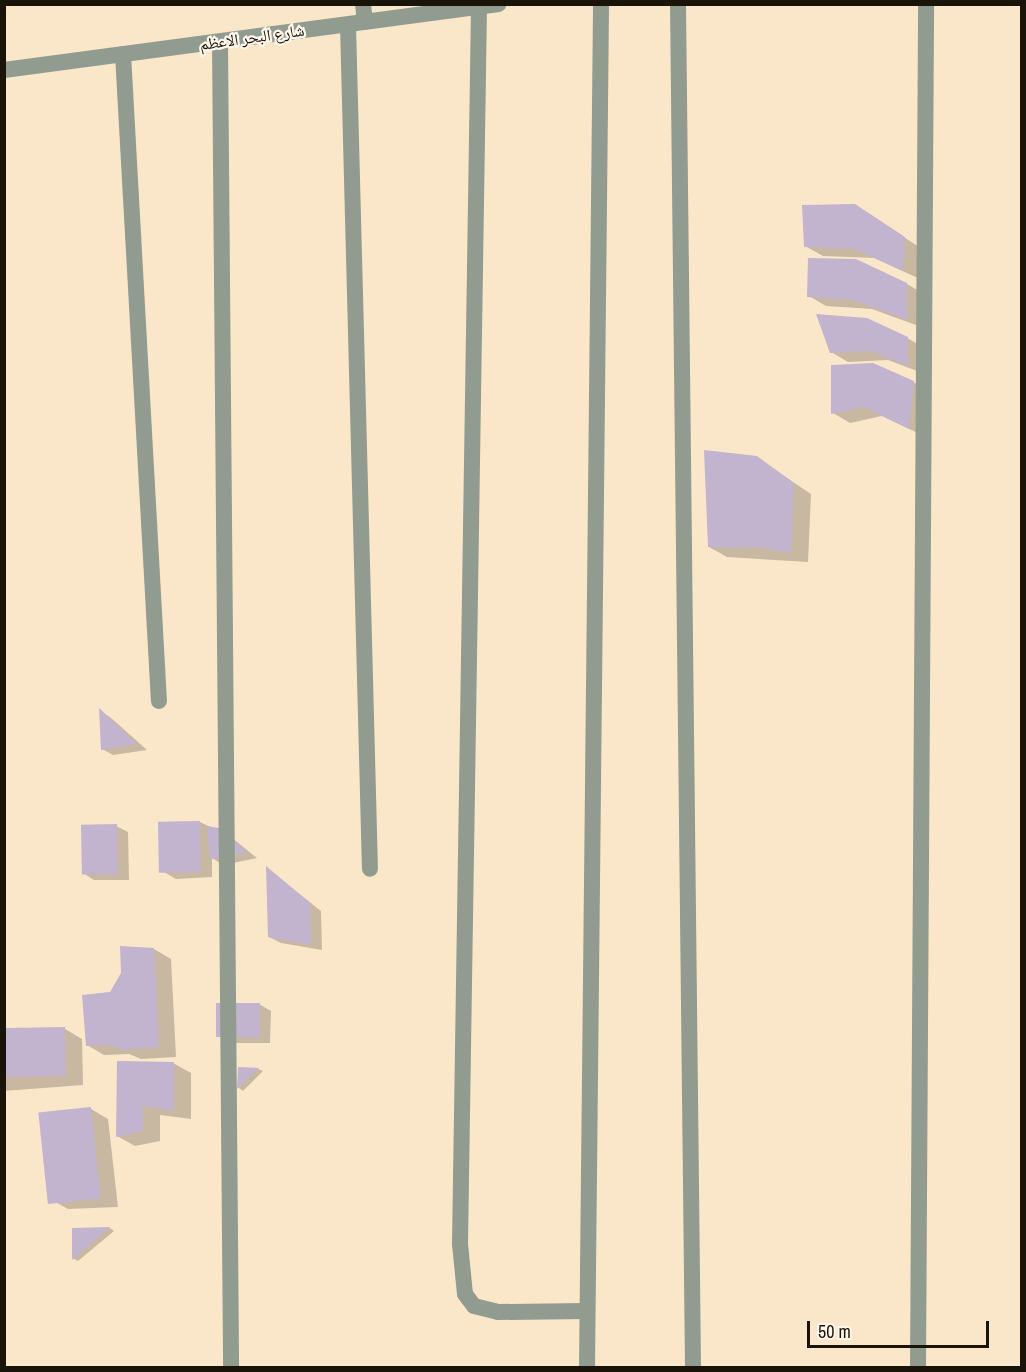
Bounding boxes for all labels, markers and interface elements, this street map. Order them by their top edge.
street label: شارع البحر الاعظم [198,20,306,54]
scale bar [810,1309,992,1347]
text: 50 m [818,1319,851,1344]

